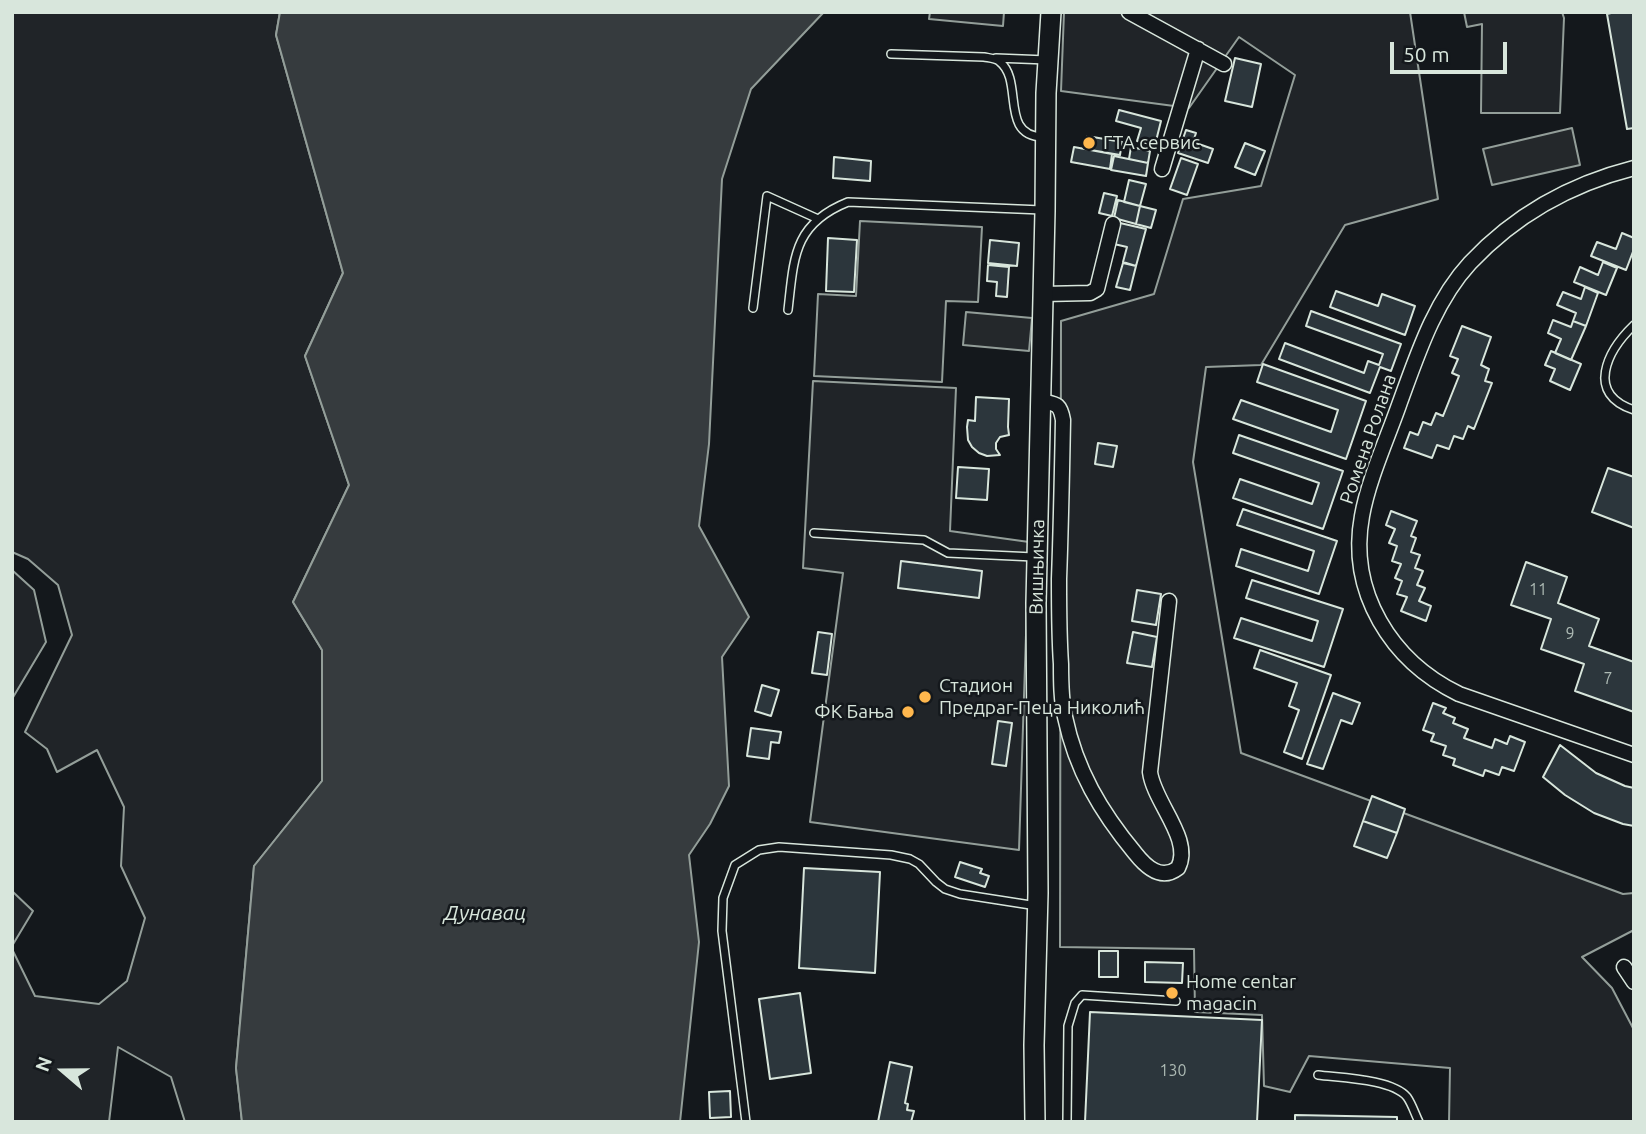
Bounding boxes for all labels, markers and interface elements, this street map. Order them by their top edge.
scale bar [1394,28,1511,72]
text: 50 m [1403,42,1450,66]
place label: ГТА сервис [1103,132,1200,154]
marker: ГТА сервис [1081,135,1097,151]
street label: Ромена Ролана [1335,371,1401,507]
street label: Вишњичка [1025,519,1049,615]
house number: 11 [1529,580,1547,600]
house number: 9 [1565,624,1575,644]
house number: 7 [1603,669,1613,689]
place label: Стадион Предраг-Пеца Николић [939,675,1145,719]
marker: Стадион Предраг-Пеца Николић [917,689,933,705]
place label: ФК Бања [814,701,894,723]
marker: ФК Бања [900,704,916,720]
water label: Дунавац [444,900,526,926]
place label: Home centar magacin [1186,971,1296,1015]
marker: Home centar magacin [1164,985,1180,1001]
north arrow [28,1036,98,1106]
text: N [31,1053,56,1074]
house number: 130 [1159,1061,1187,1081]

